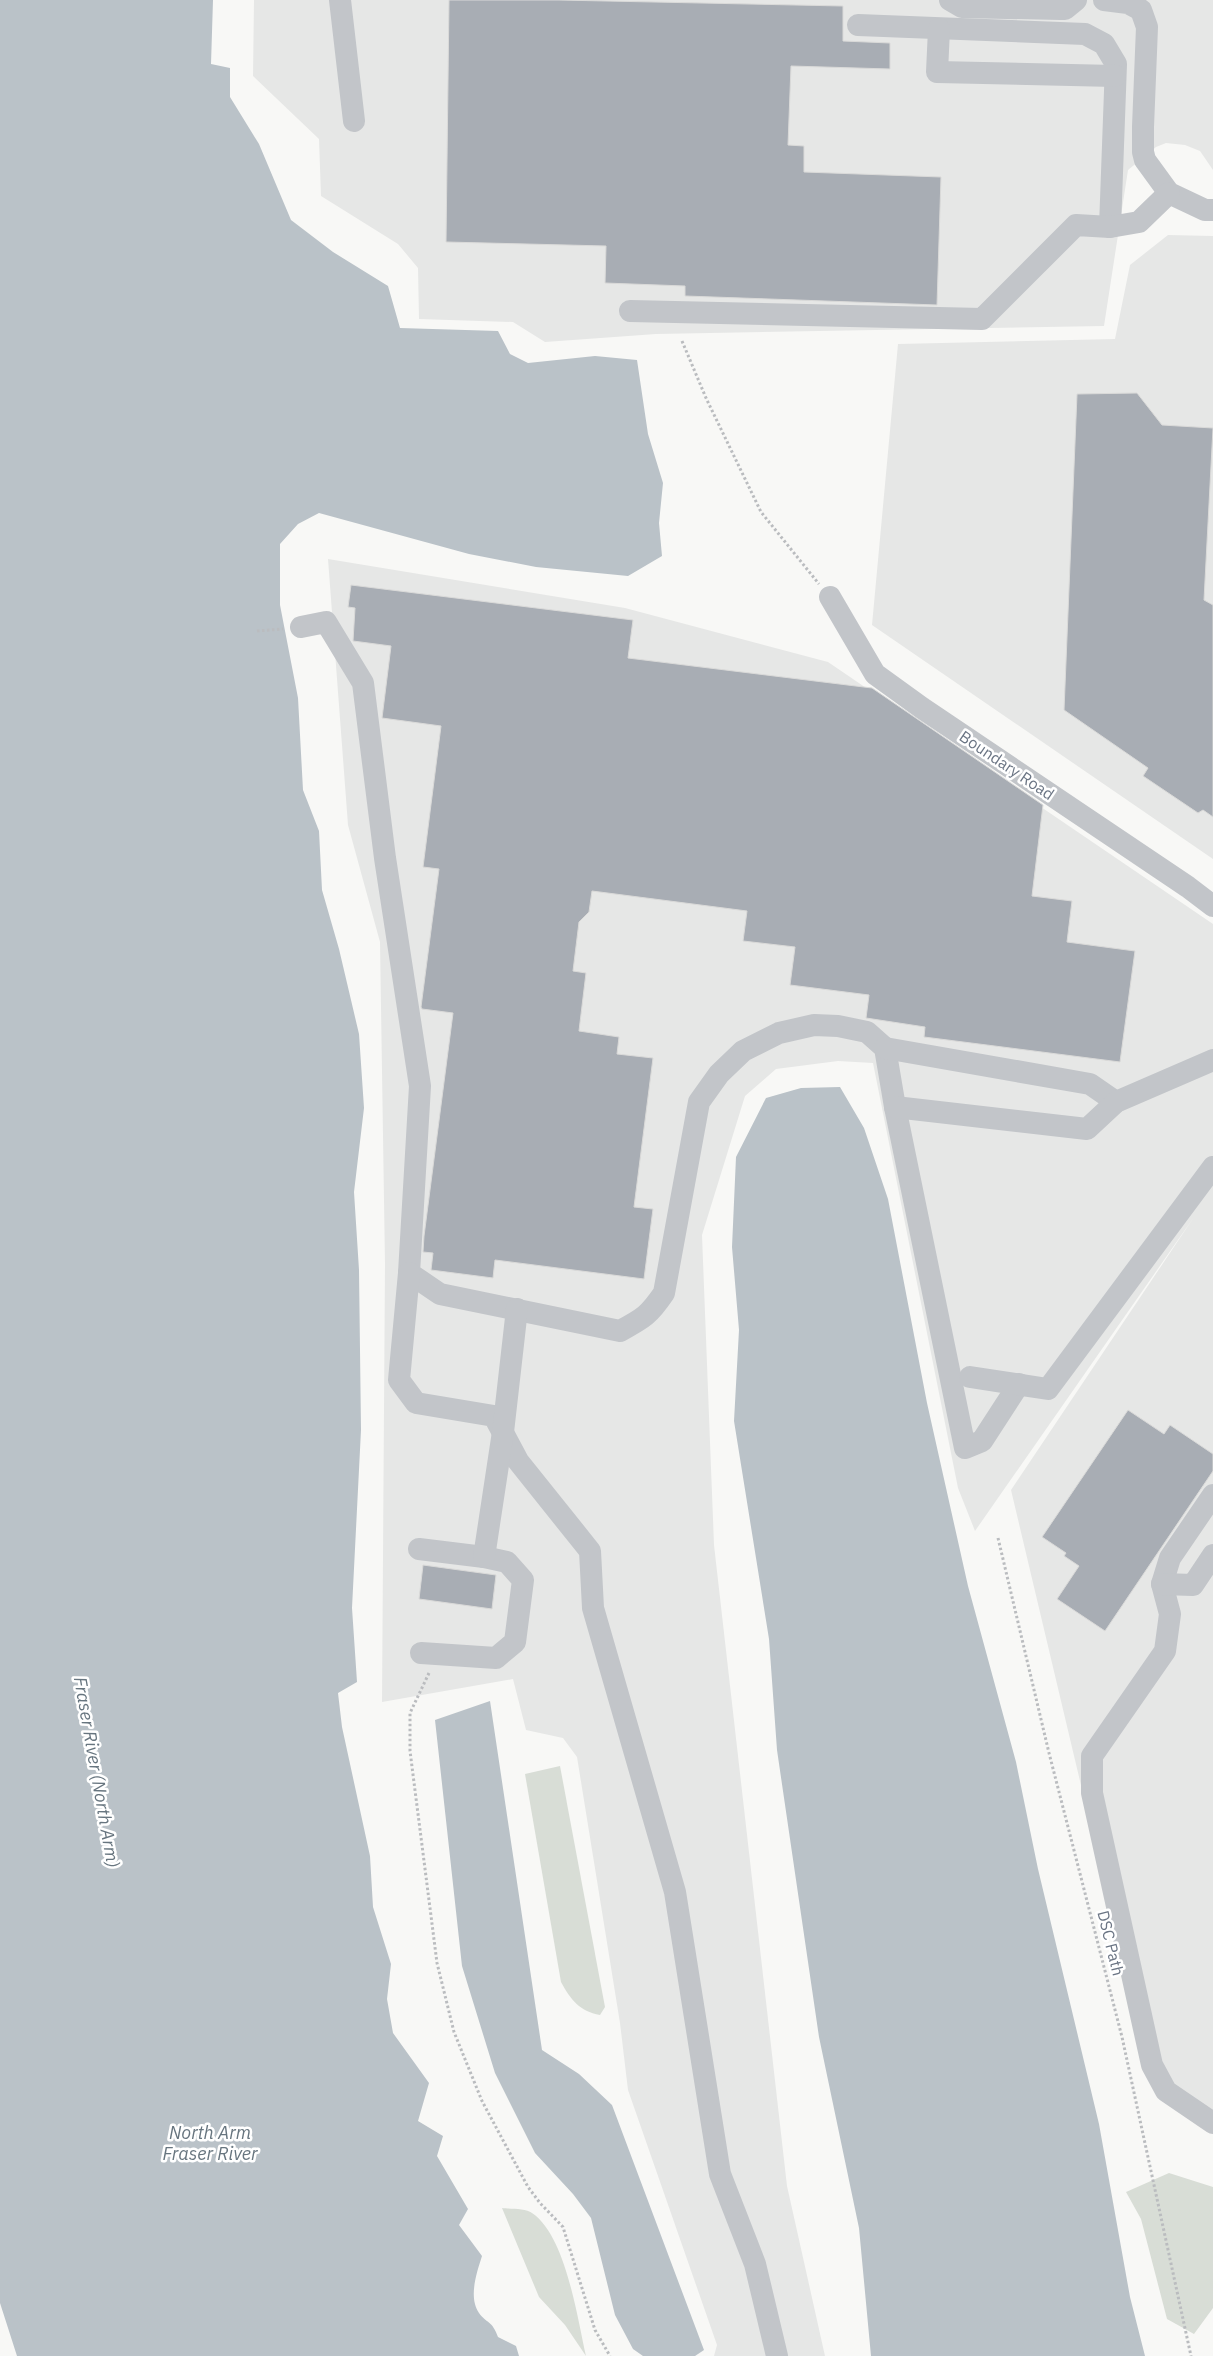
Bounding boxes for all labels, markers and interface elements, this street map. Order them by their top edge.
street label: Boundary Road [956,726,1058,804]
water label: Fraser River (North Arm) [69,1675,125,1869]
street label: DSC Path [1093,1908,1129,1978]
water label: North Arm Fraser River [162,2121,258,2165]

